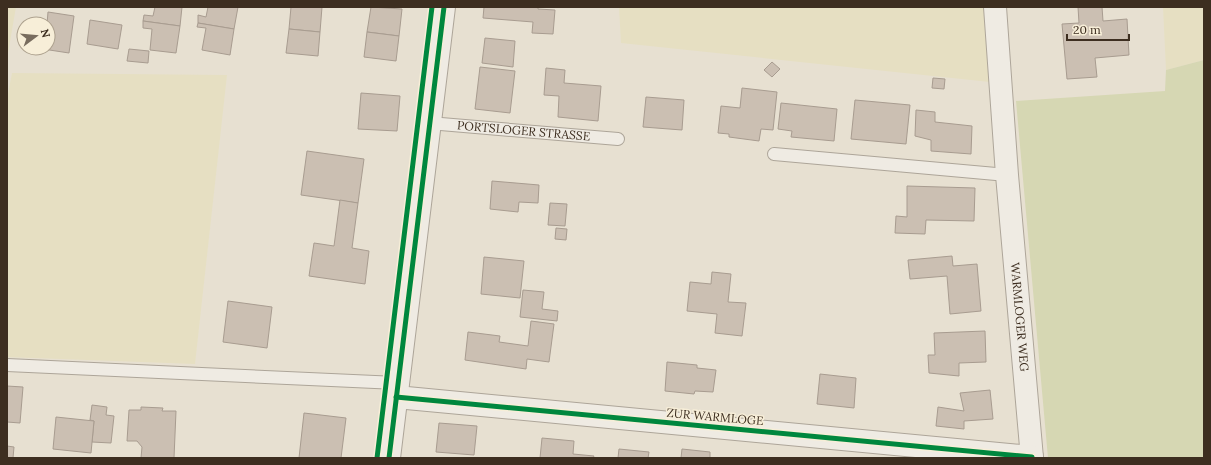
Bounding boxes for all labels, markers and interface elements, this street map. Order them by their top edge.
north arrow [16,16,56,56]
scale bar [1067,16,1129,42]
text: 20 m [1073,22,1101,37]
text: N [38,27,54,40]
street label: PORTSLOGER STRASSE [457,117,591,144]
street label: WARMLOGER WEG [1008,262,1032,372]
street label: ZUR WARMLOGE [666,405,764,428]

